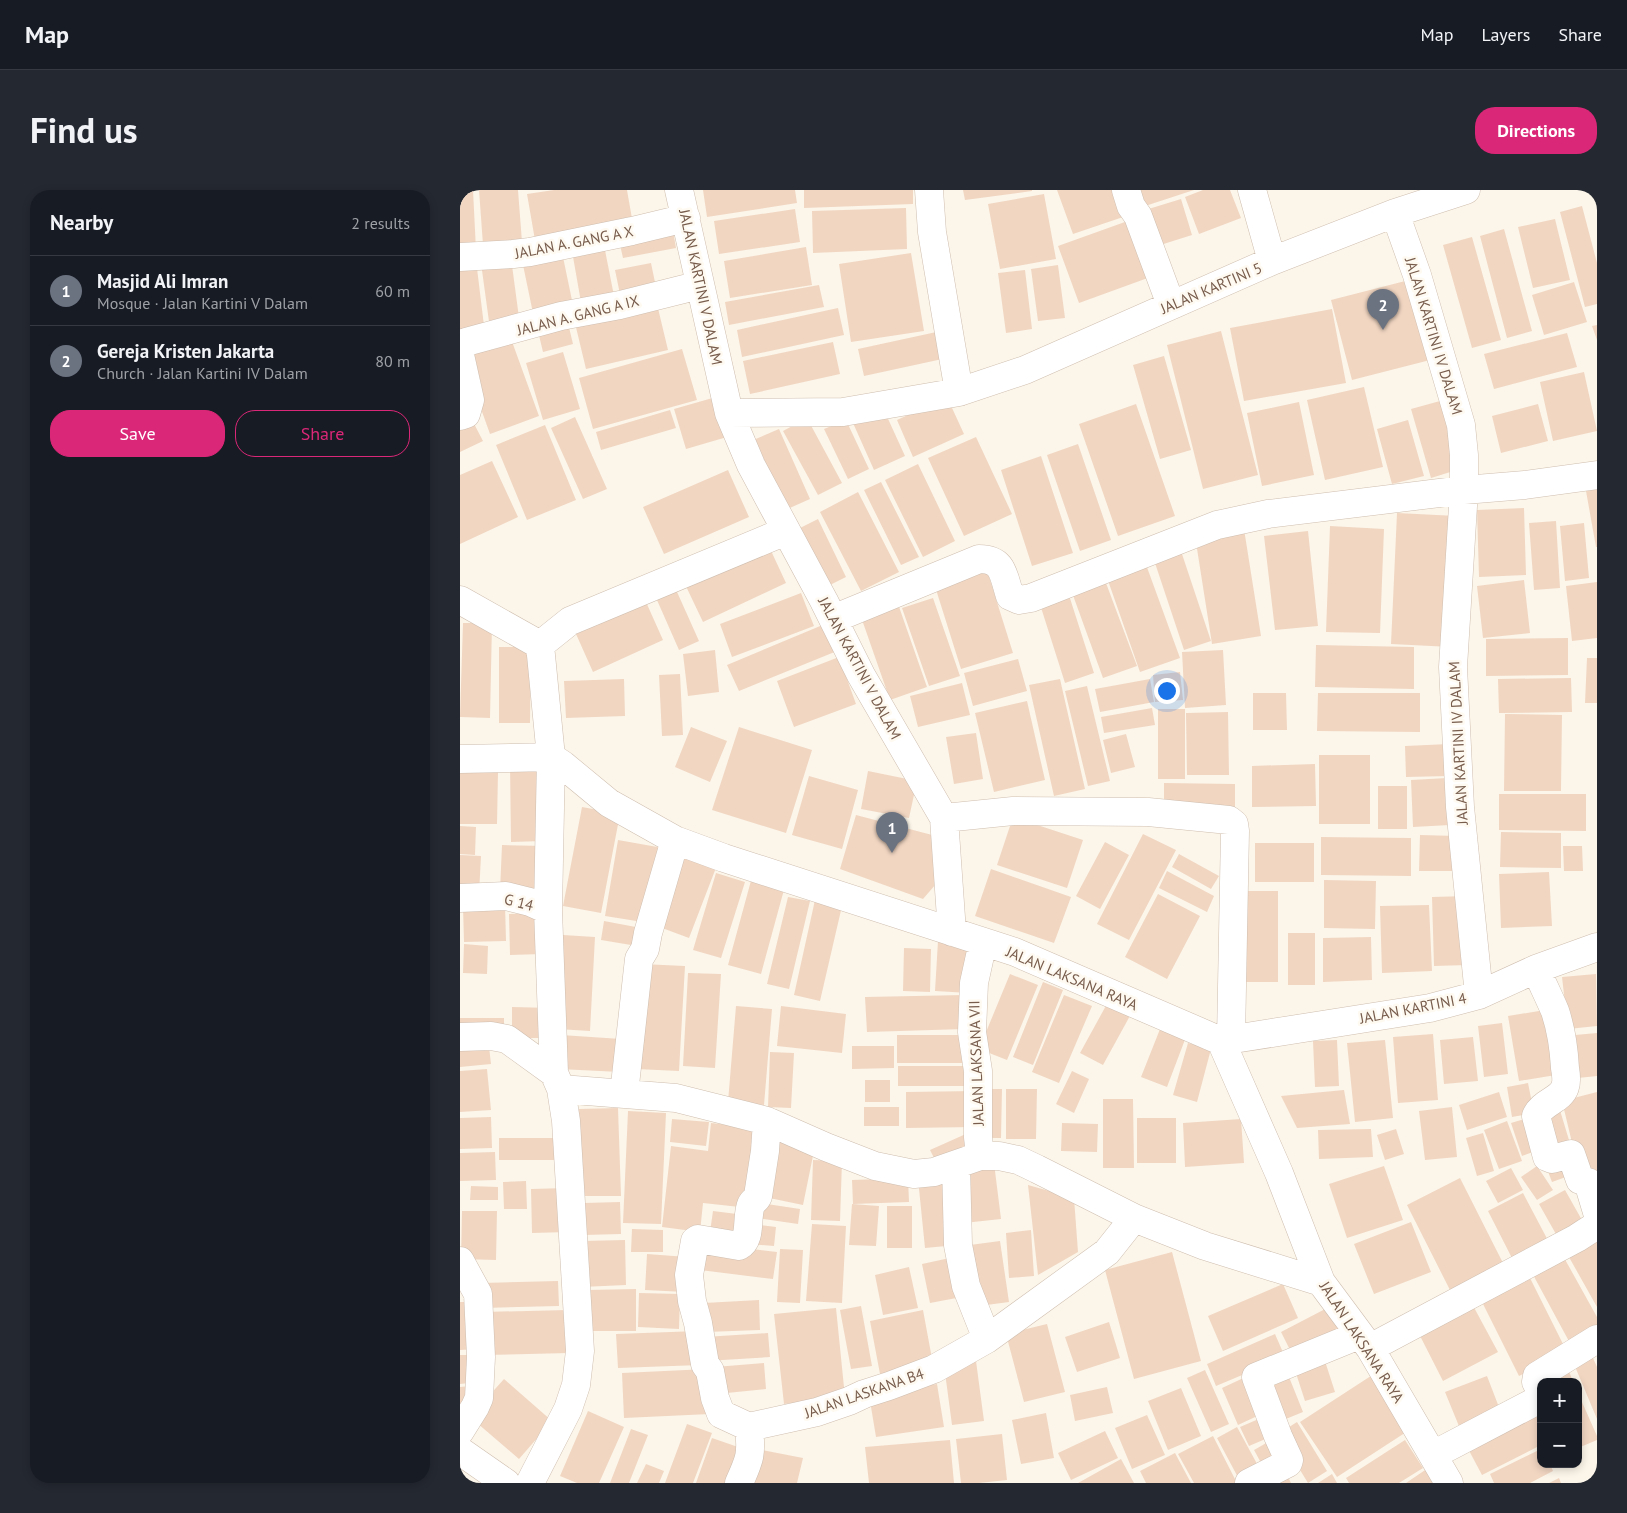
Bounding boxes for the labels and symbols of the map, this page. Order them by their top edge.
street label: JALAN KARTINI V DALAM [675,206,727,367]
street label: JALAN A. GANG A X [512,221,635,263]
street label: JALAN KARTINI IV DALAM [1401,254,1467,417]
street label: JALAN KARTINI 5 [1156,258,1265,318]
pin: 2 [1367,289,1399,330]
street label: JALAN A. GANG A IX [514,291,641,340]
street label: JALAN KARTINI V DALAM [814,593,906,743]
street label: JALAN KARTINI IV DALAM [1444,661,1472,826]
your location [1154,678,1180,704]
pin: 1 [876,812,908,853]
street label: G 14 [502,889,536,915]
street label: JALAN LAKSANA RAYA [1002,941,1141,1014]
street label: JALAN KARTINI 4 [1357,988,1468,1028]
street label: JALAN LAKSANA VII [964,1000,988,1127]
street label: JALAN LAKSANA RAYA [1315,1277,1408,1407]
street label: JALAN LASKANA B4 [801,1364,926,1423]

